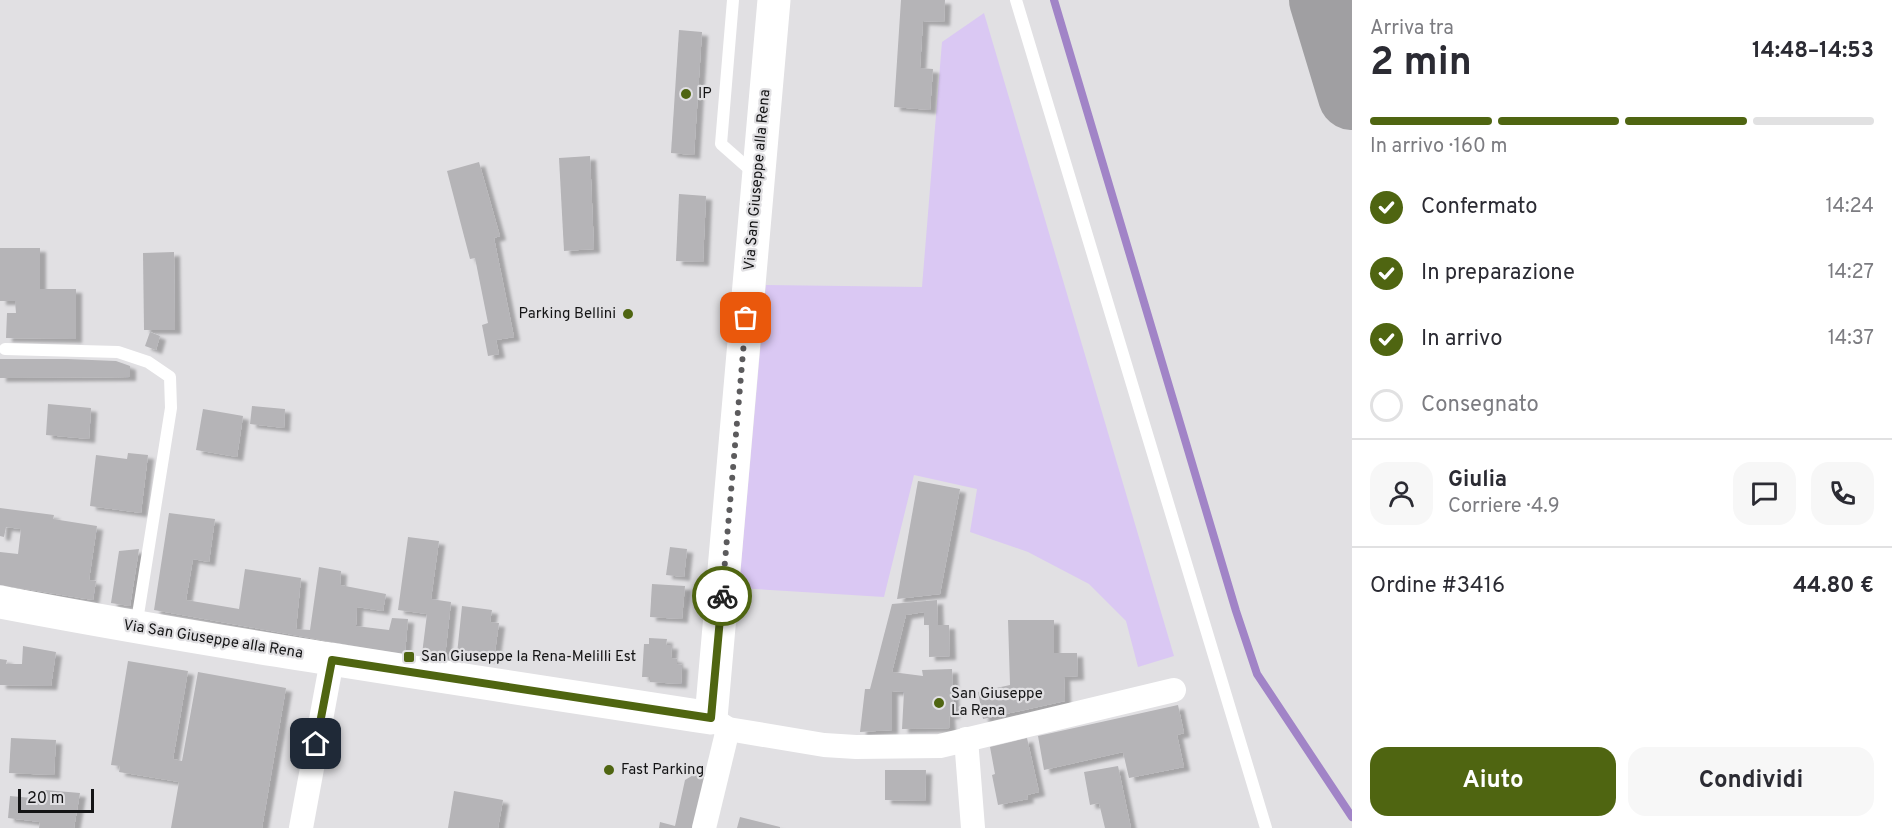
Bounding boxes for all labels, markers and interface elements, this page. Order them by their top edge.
text: Arriva tra [1370,16,1454,42]
text: 14:48–14:53 [1752,38,1874,65]
text: 2 min [1370,40,1472,89]
place label: IP [698,85,712,104]
marker: IP [679,87,693,101]
street label: Via San Giuseppe alla Rena [741,89,775,271]
text: In arrivo · 160 m [1370,134,1507,160]
icon: check [1370,191,1403,224]
text: Confermato [1421,194,1538,221]
text: 14:24 [1826,194,1874,220]
icon: check [1370,257,1403,290]
text: In preparazione [1421,260,1575,287]
text: 14:27 [1828,260,1874,286]
pin [720,292,771,343]
icon: bag [729,301,762,334]
place label: Parking Bellini [519,305,616,324]
marker: Parking Bellini [621,307,635,321]
icon: check [1370,323,1403,356]
text: In arrivo [1421,326,1503,353]
text: 14:37 [1828,326,1874,352]
text: Consegnato [1421,392,1539,419]
button: person [1370,462,1433,525]
button: chat [1733,462,1796,525]
button: phone [1811,462,1874,525]
text: Giulia [1448,467,1507,494]
text: Corriere · 4.9 [1448,494,1560,520]
courier [692,566,752,626]
text: Ordine #3416 [1370,573,1505,600]
text: 44.80 € [1793,573,1874,600]
icon: bike [706,580,739,613]
street label: Via San Giuseppe alla Rena [122,616,304,664]
place label: San Giuseppe la Rena-Melilli Est [421,648,636,667]
marker: San Giuseppe la Rena-Melilli Est [402,650,416,664]
place label: San Giuseppe La Rena [951,685,1043,721]
marker: San Giuseppe La Rena [932,696,946,710]
pin [290,718,341,769]
icon: home [299,727,332,760]
button: Aiuto [1370,747,1616,816]
button: Condividi [1628,747,1874,816]
place label: Fast Parking [621,761,704,780]
marker: Fast Parking [602,763,616,777]
scale bar [18,786,94,814]
text: 20 m [27,789,64,809]

